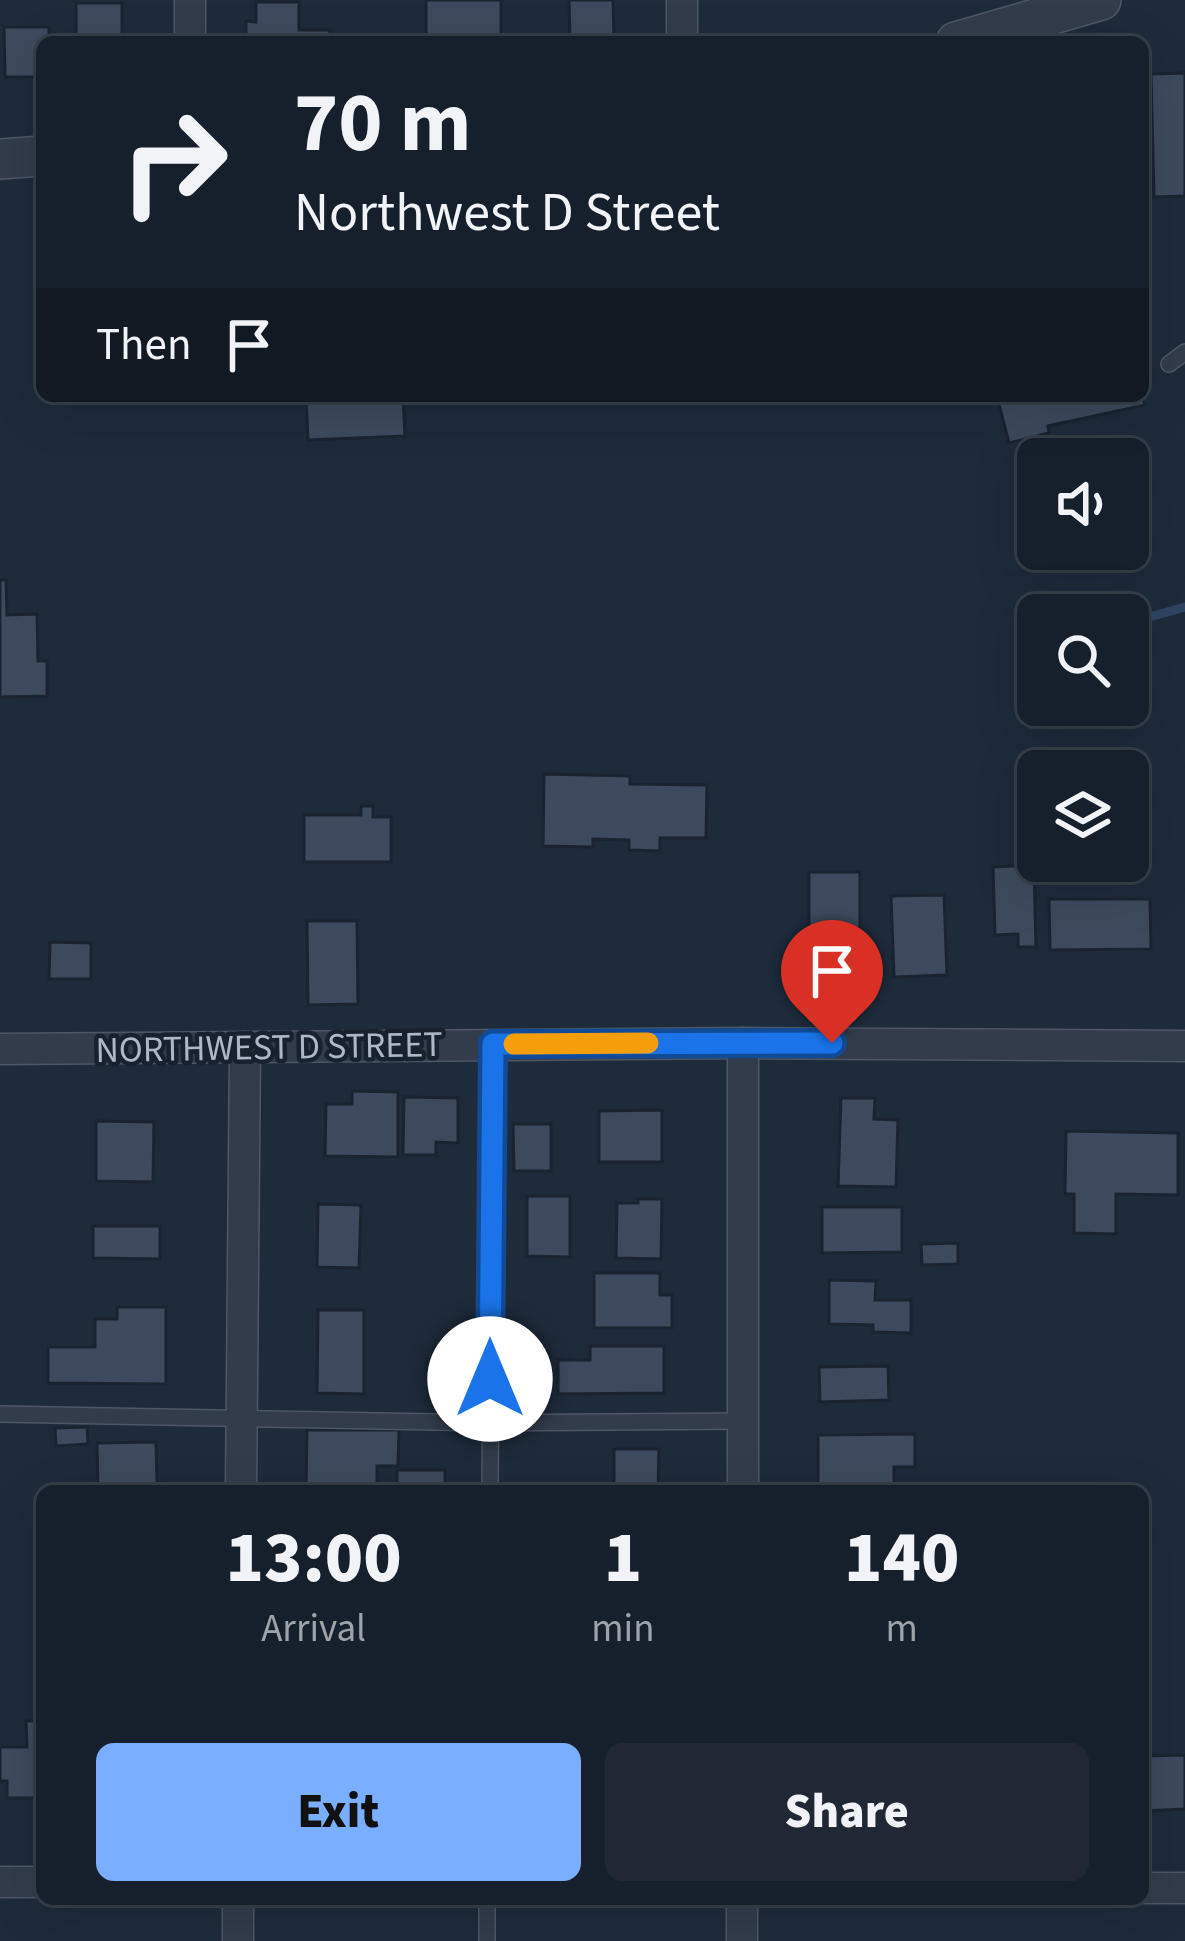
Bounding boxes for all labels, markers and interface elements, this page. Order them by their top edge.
text: 70 m [294,64,472,184]
icon: right [96,84,252,240]
text: Northwest D Street [294,175,720,252]
icon: arrive [216,312,282,378]
text: Then [96,313,192,377]
map controls [1017,438,1149,882]
button: sound [1017,438,1149,570]
button: search [1017,594,1149,726]
button: layers [1017,750,1149,882]
pin [781,920,883,1043]
icon: arrive [799,938,865,1004]
street label: NORTHWEST D STREET [95,1019,443,1076]
position arrow [427,1316,553,1442]
text: 13:00 [226,1507,402,1610]
text: 1 [604,1507,642,1610]
text: 140 [844,1507,959,1610]
text: Arrival [261,1601,366,1657]
text: min [591,1601,655,1657]
text: m [886,1601,918,1657]
button: Exit [96,1743,581,1881]
button: Share [605,1743,1089,1881]

